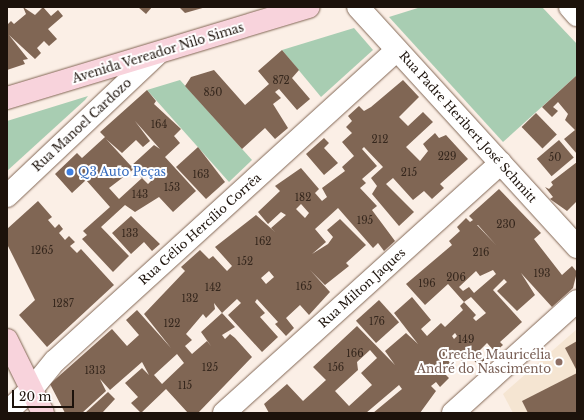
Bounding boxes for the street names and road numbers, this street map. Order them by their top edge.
street label: Avenida Vereador Nilo Simas [70,20,246,86]
street label: Rua Padre Heribert José Schmitt [396,48,540,206]
street label: Rua Manoel Cardozo [30,75,134,175]
street label: Rua Gélio Hercílio Corrêa [136,170,264,288]
street label: Rua Milton Jaques [316,245,408,331]

